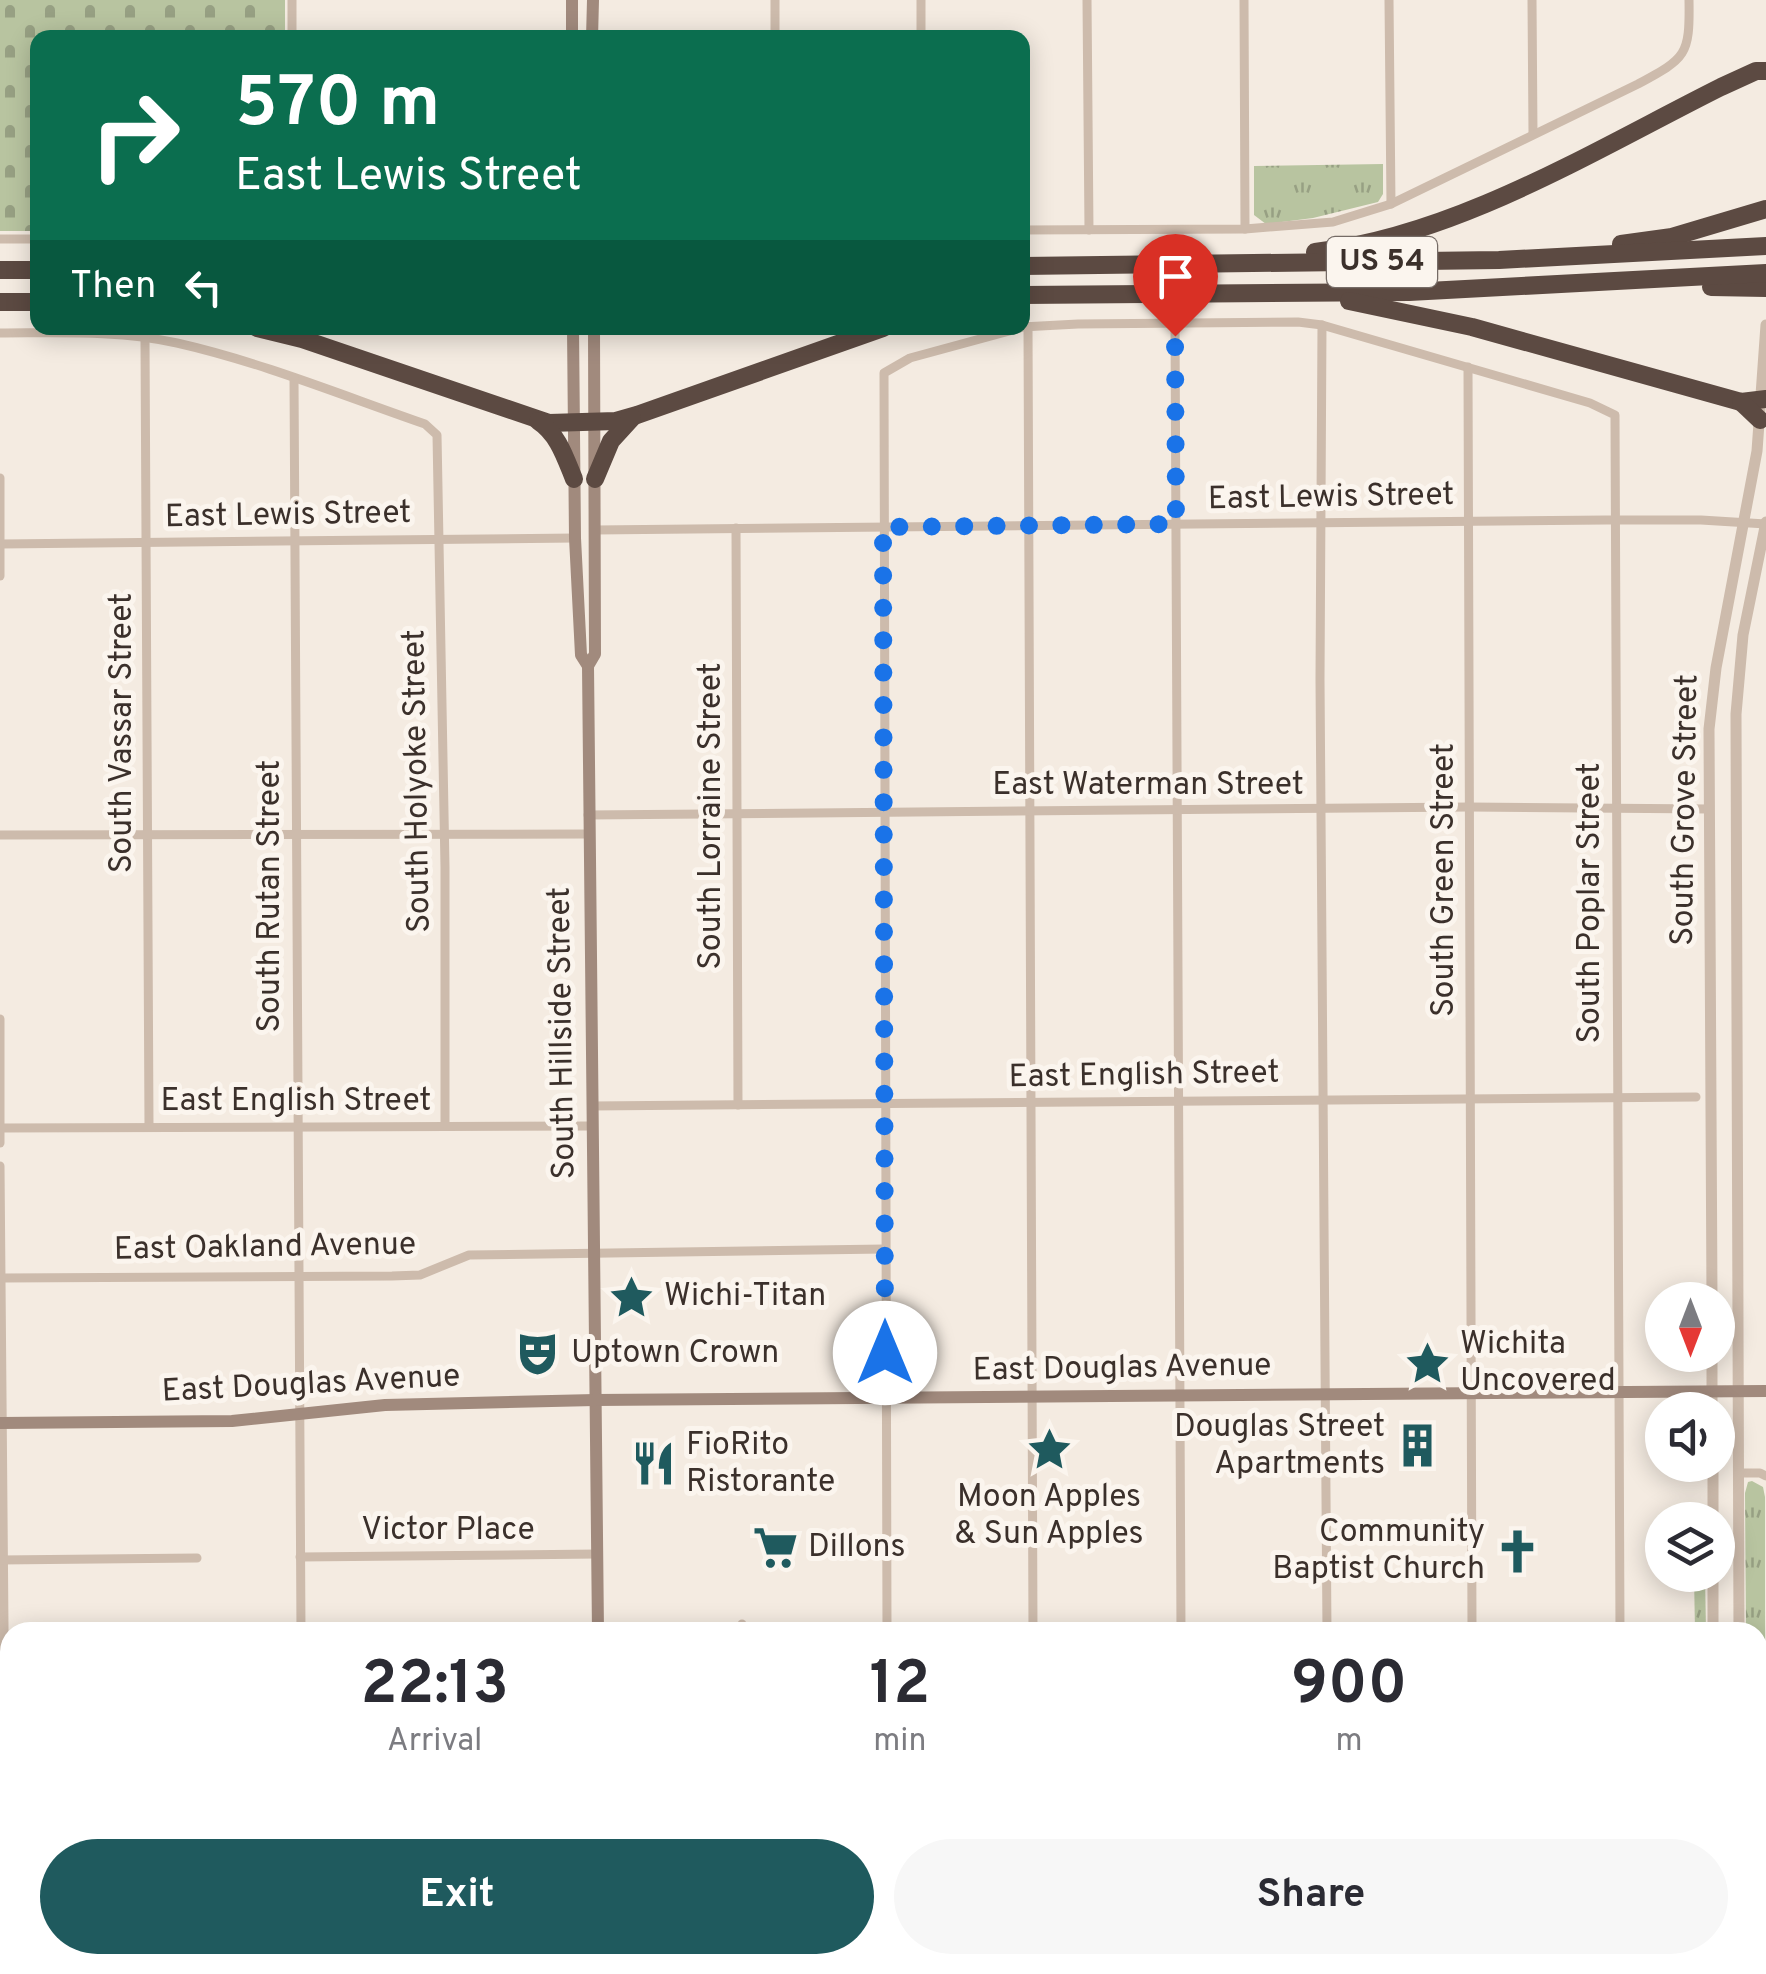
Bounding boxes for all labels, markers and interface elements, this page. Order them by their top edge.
text: 570 m [235,62,440,151]
icon: right [70,70,200,200]
text: East Lewis Street [235,149,582,206]
pin [1133,234,1218,337]
road number: US 54 [1327,237,1437,287]
icon: arrive [1148,249,1203,304]
icon: left [176,260,231,315]
text: Then [70,263,156,312]
street label: East Lewis Street [1207,476,1455,520]
street label: East Lewis Street [164,494,412,538]
street label: South Vassar Street [103,593,143,873]
street label: South Holyoke Street [395,629,441,933]
street label: South Lorraine Street [692,662,732,970]
street label: South Grove Street [1664,674,1708,946]
street label: South Green Street [1425,743,1465,1017]
street label: South Rutan Street [251,760,291,1032]
street label: South Poplar Street [1571,762,1611,1044]
street label: East Waterman Street [992,766,1304,806]
street label: South Hillside Street [540,886,586,1180]
street label: East English Street [1008,1054,1280,1098]
street label: East English Street [161,1082,431,1122]
street label: East Oakland Avenue [114,1225,416,1271]
place icon: Wichi-Titan [607,1273,655,1321]
place label: Wichi-Titan [664,1277,826,1317]
north arrow [1645,1282,1735,1372]
map controls [1645,1282,1735,1592]
position arrow [833,1301,937,1405]
place label: Wichita Uncovered [1460,1325,1616,1402]
theatre icon: Uptown Crown [514,1330,562,1378]
place label: Uptown Crown [571,1334,779,1374]
place icon: Wichita Uncovered [1403,1339,1451,1387]
street label: East Douglas Avenue [972,1346,1272,1392]
street label: East Douglas Avenue [161,1357,461,1413]
button: sound [1645,1392,1735,1482]
place label: Douglas Street Apartments [1174,1408,1385,1485]
building icon: Douglas Street Apartments [1394,1422,1442,1470]
place label: FioRito Ristorante [686,1426,835,1503]
place icon: Moon Apples & Sun Apples [1025,1426,1073,1474]
restaurant icon: FioRito Ristorante [629,1440,677,1488]
place label: Moon Apples & Sun Apples [955,1478,1143,1555]
button: layers [1645,1502,1735,1592]
street label: Victor Place [361,1511,535,1551]
place label: Community Baptist Church [1272,1513,1485,1590]
supermarket icon: Dillons [751,1524,799,1572]
church icon: Community Baptist Church [1494,1527,1542,1575]
place label: Dillons [808,1528,905,1568]
text: 22:13 [361,1649,509,1725]
text: 12 [870,1649,930,1725]
text: 900 [1291,1649,1407,1725]
text: Arrival [387,1722,482,1762]
text: min [873,1722,926,1762]
text: m [1336,1722,1363,1762]
button: Exit [40,1839,874,1954]
button: Share [894,1839,1728,1954]

